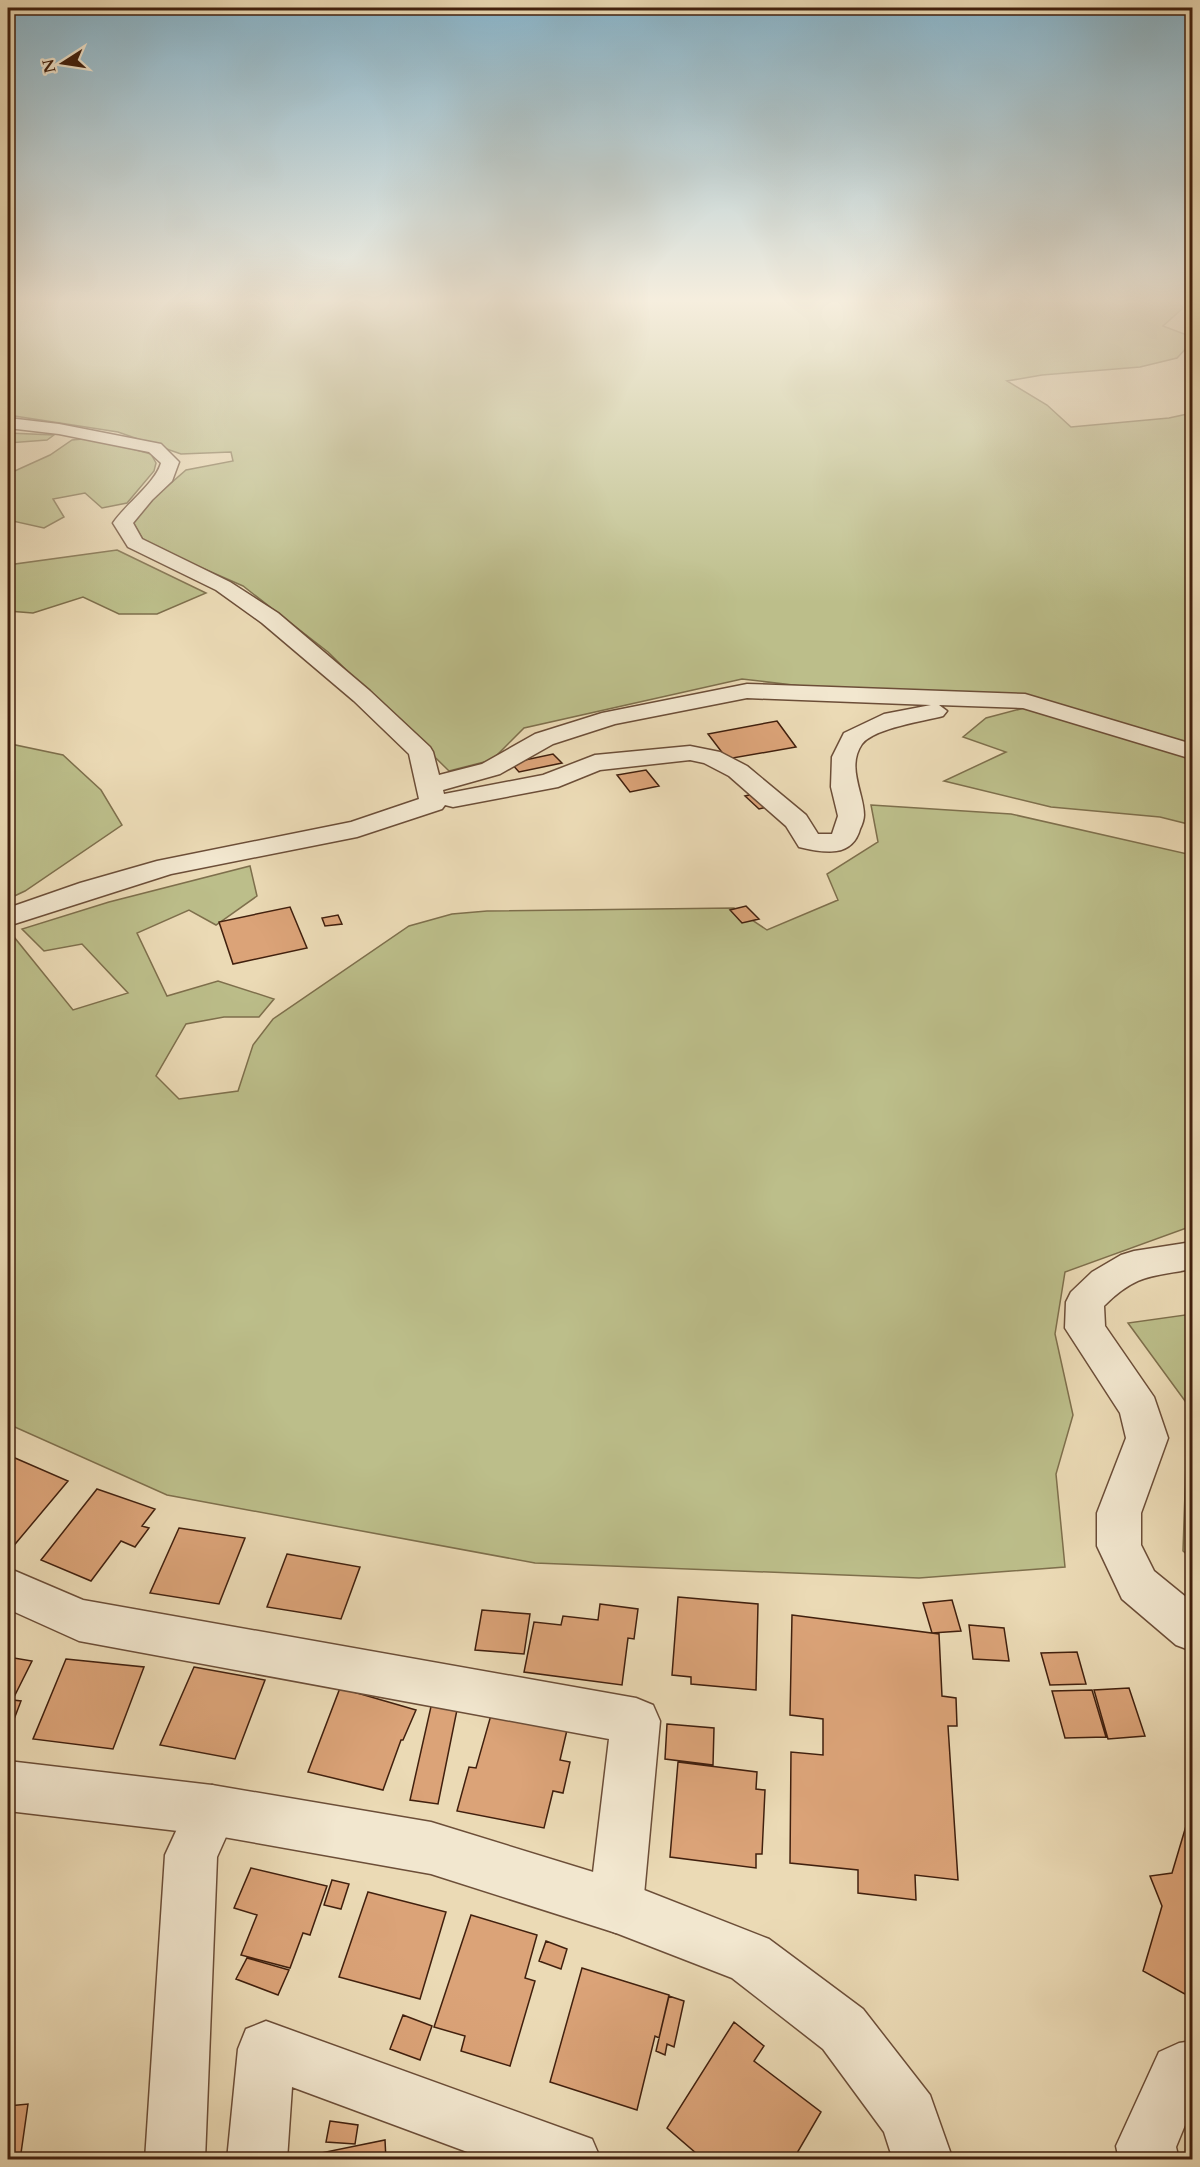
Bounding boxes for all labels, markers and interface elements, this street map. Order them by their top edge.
north arrow [33,33,93,93]
text: N [37,57,62,75]

